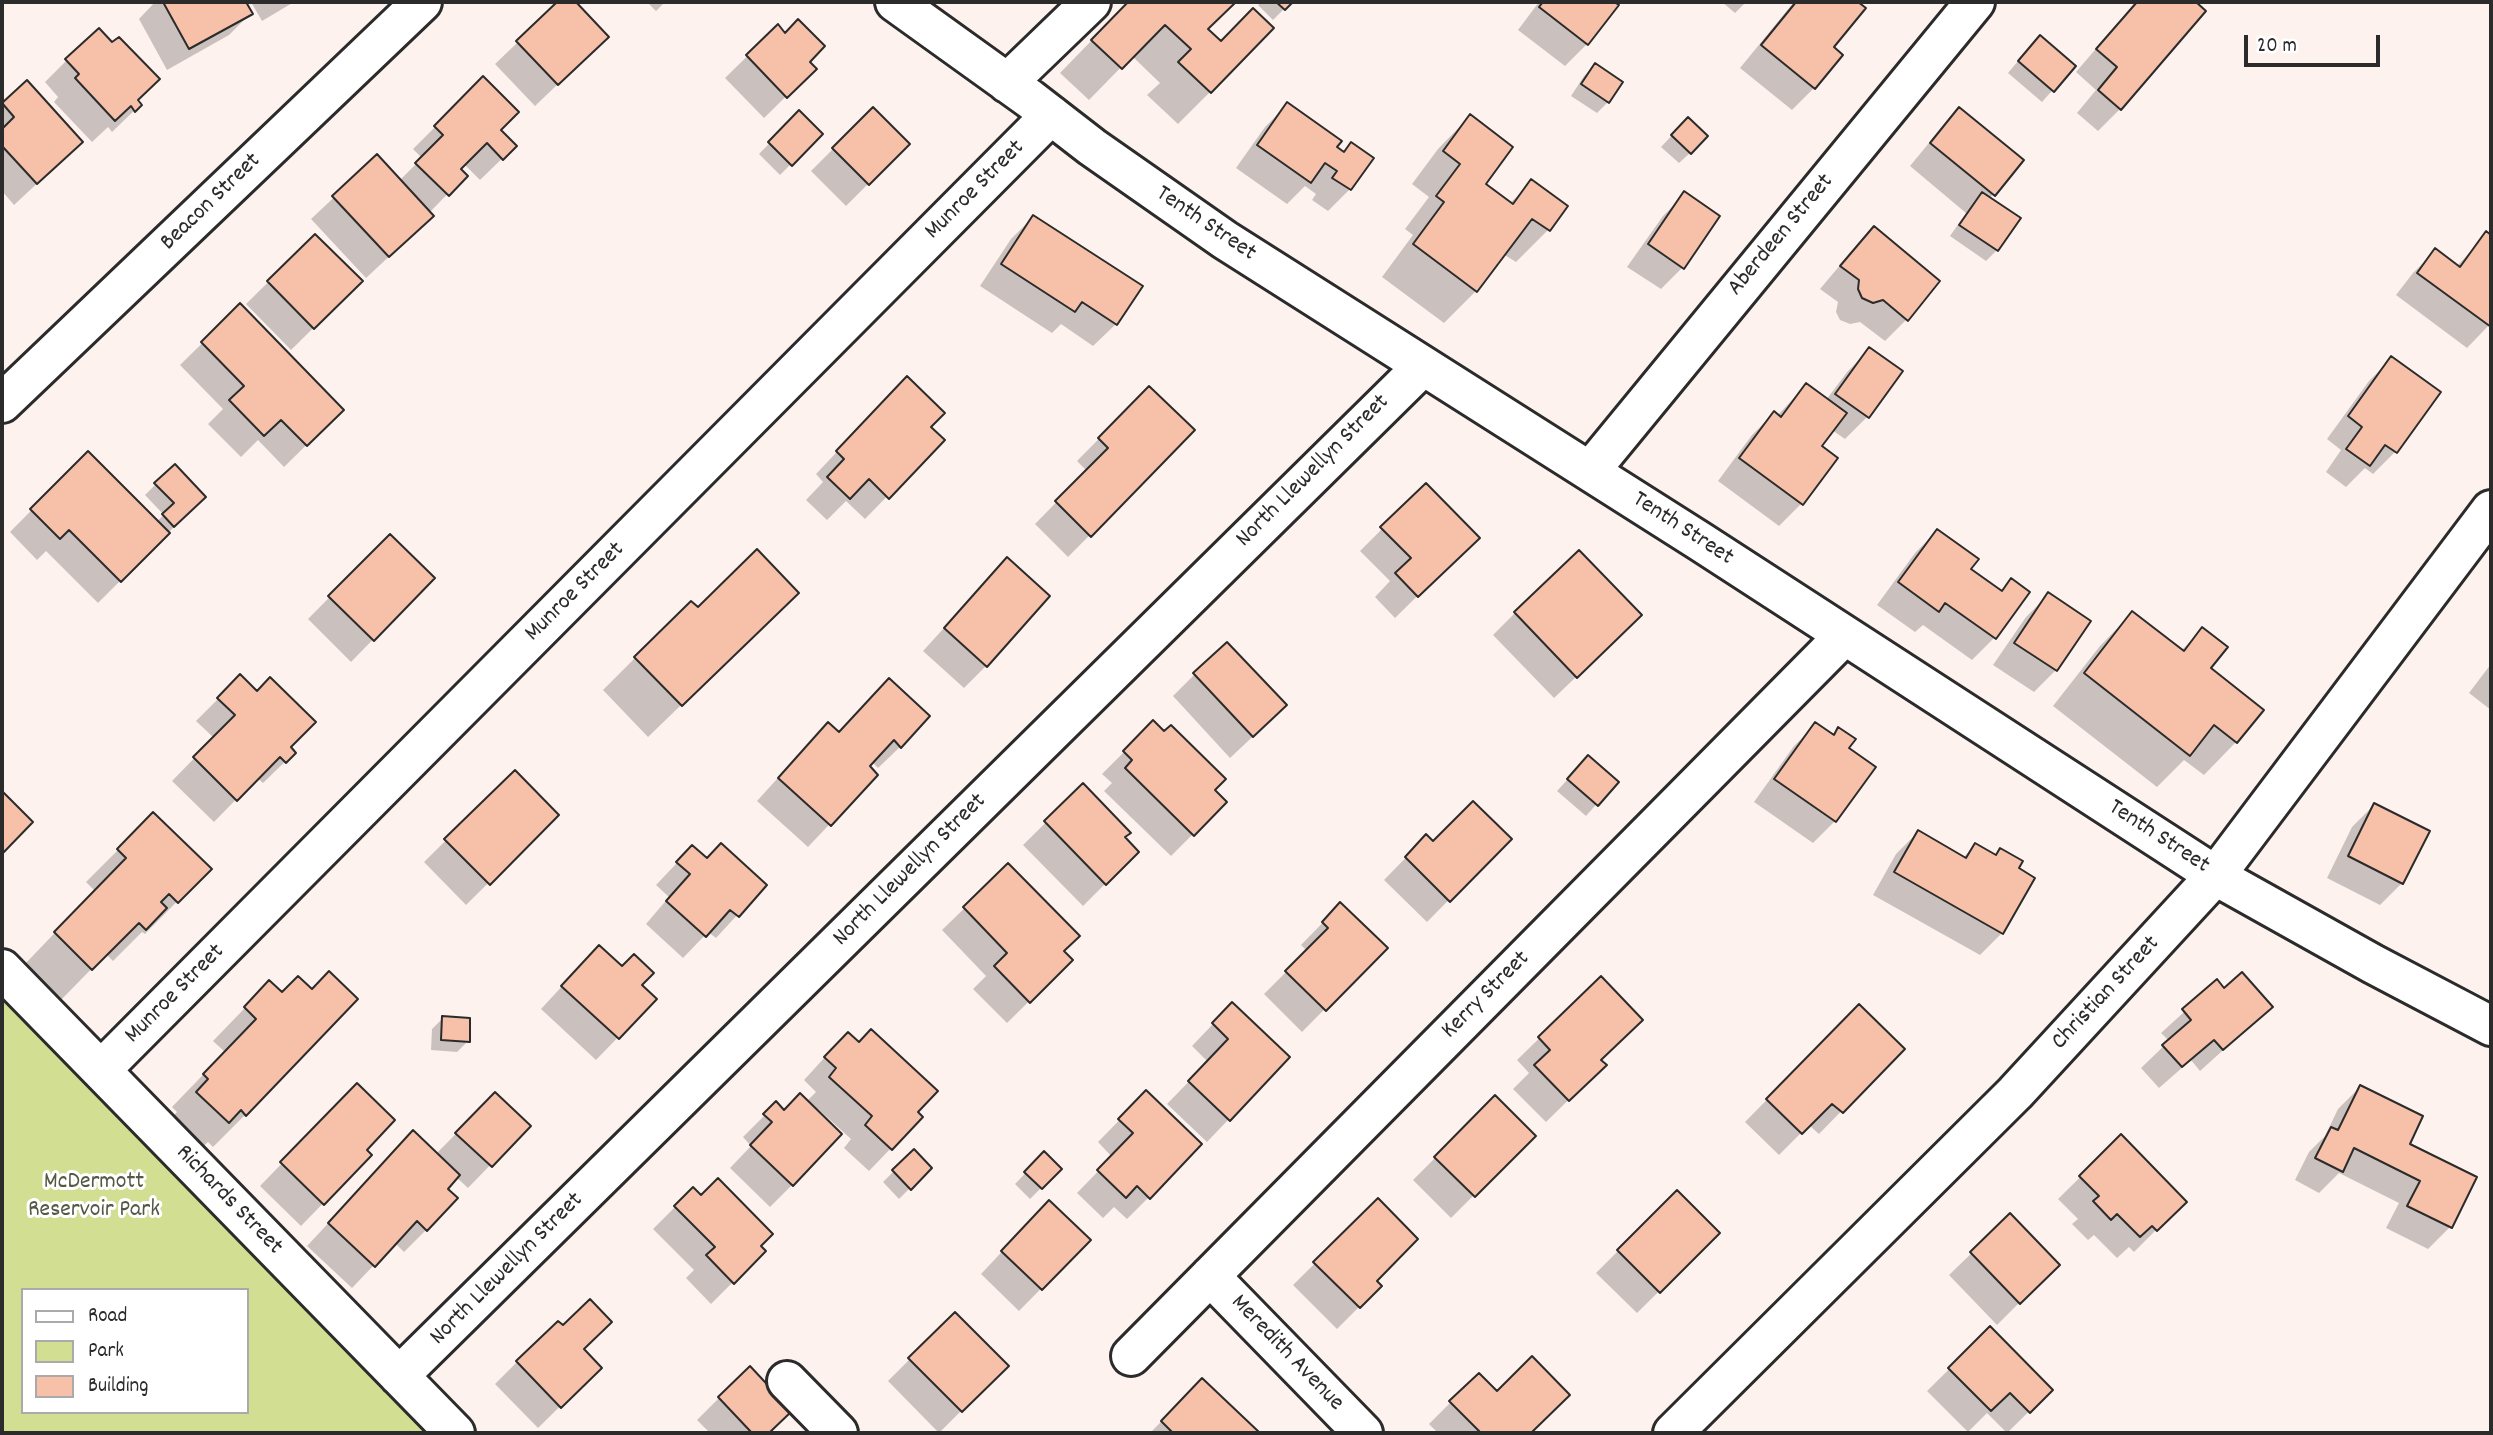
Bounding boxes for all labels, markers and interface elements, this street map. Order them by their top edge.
scale bar [2248,21,2384,65]
text: 20 m [2257,32,2297,62]
street label: Munroe Street [920,135,1032,247]
street label: Beacon Street [156,148,268,258]
street label: Aberdeen Street [1723,169,1841,303]
street label: Tenth Street [1149,181,1261,269]
street label: North Llewellyn Street [1231,389,1397,555]
street label: Tenth Street [1626,487,1738,573]
street label: Munroe Street [520,537,632,649]
street label: North Llewellyn Street [828,788,994,954]
street label: Tenth Street [2102,795,2214,881]
street label: Christian Street [2047,931,2167,1057]
street label: Munroe Street [120,939,232,1051]
street label: Kerry Street [1437,946,1537,1046]
street label: Richards Street [168,1140,288,1262]
park label: McDermott Reservoir Park [28,1170,160,1226]
street label: North Llewellyn Street [425,1187,591,1353]
legend [21,1288,248,1414]
street label: Meredith Avenue [1223,1290,1349,1418]
text: Road [88,1302,127,1332]
text: Park [88,1337,124,1367]
text: Building [88,1372,148,1402]

